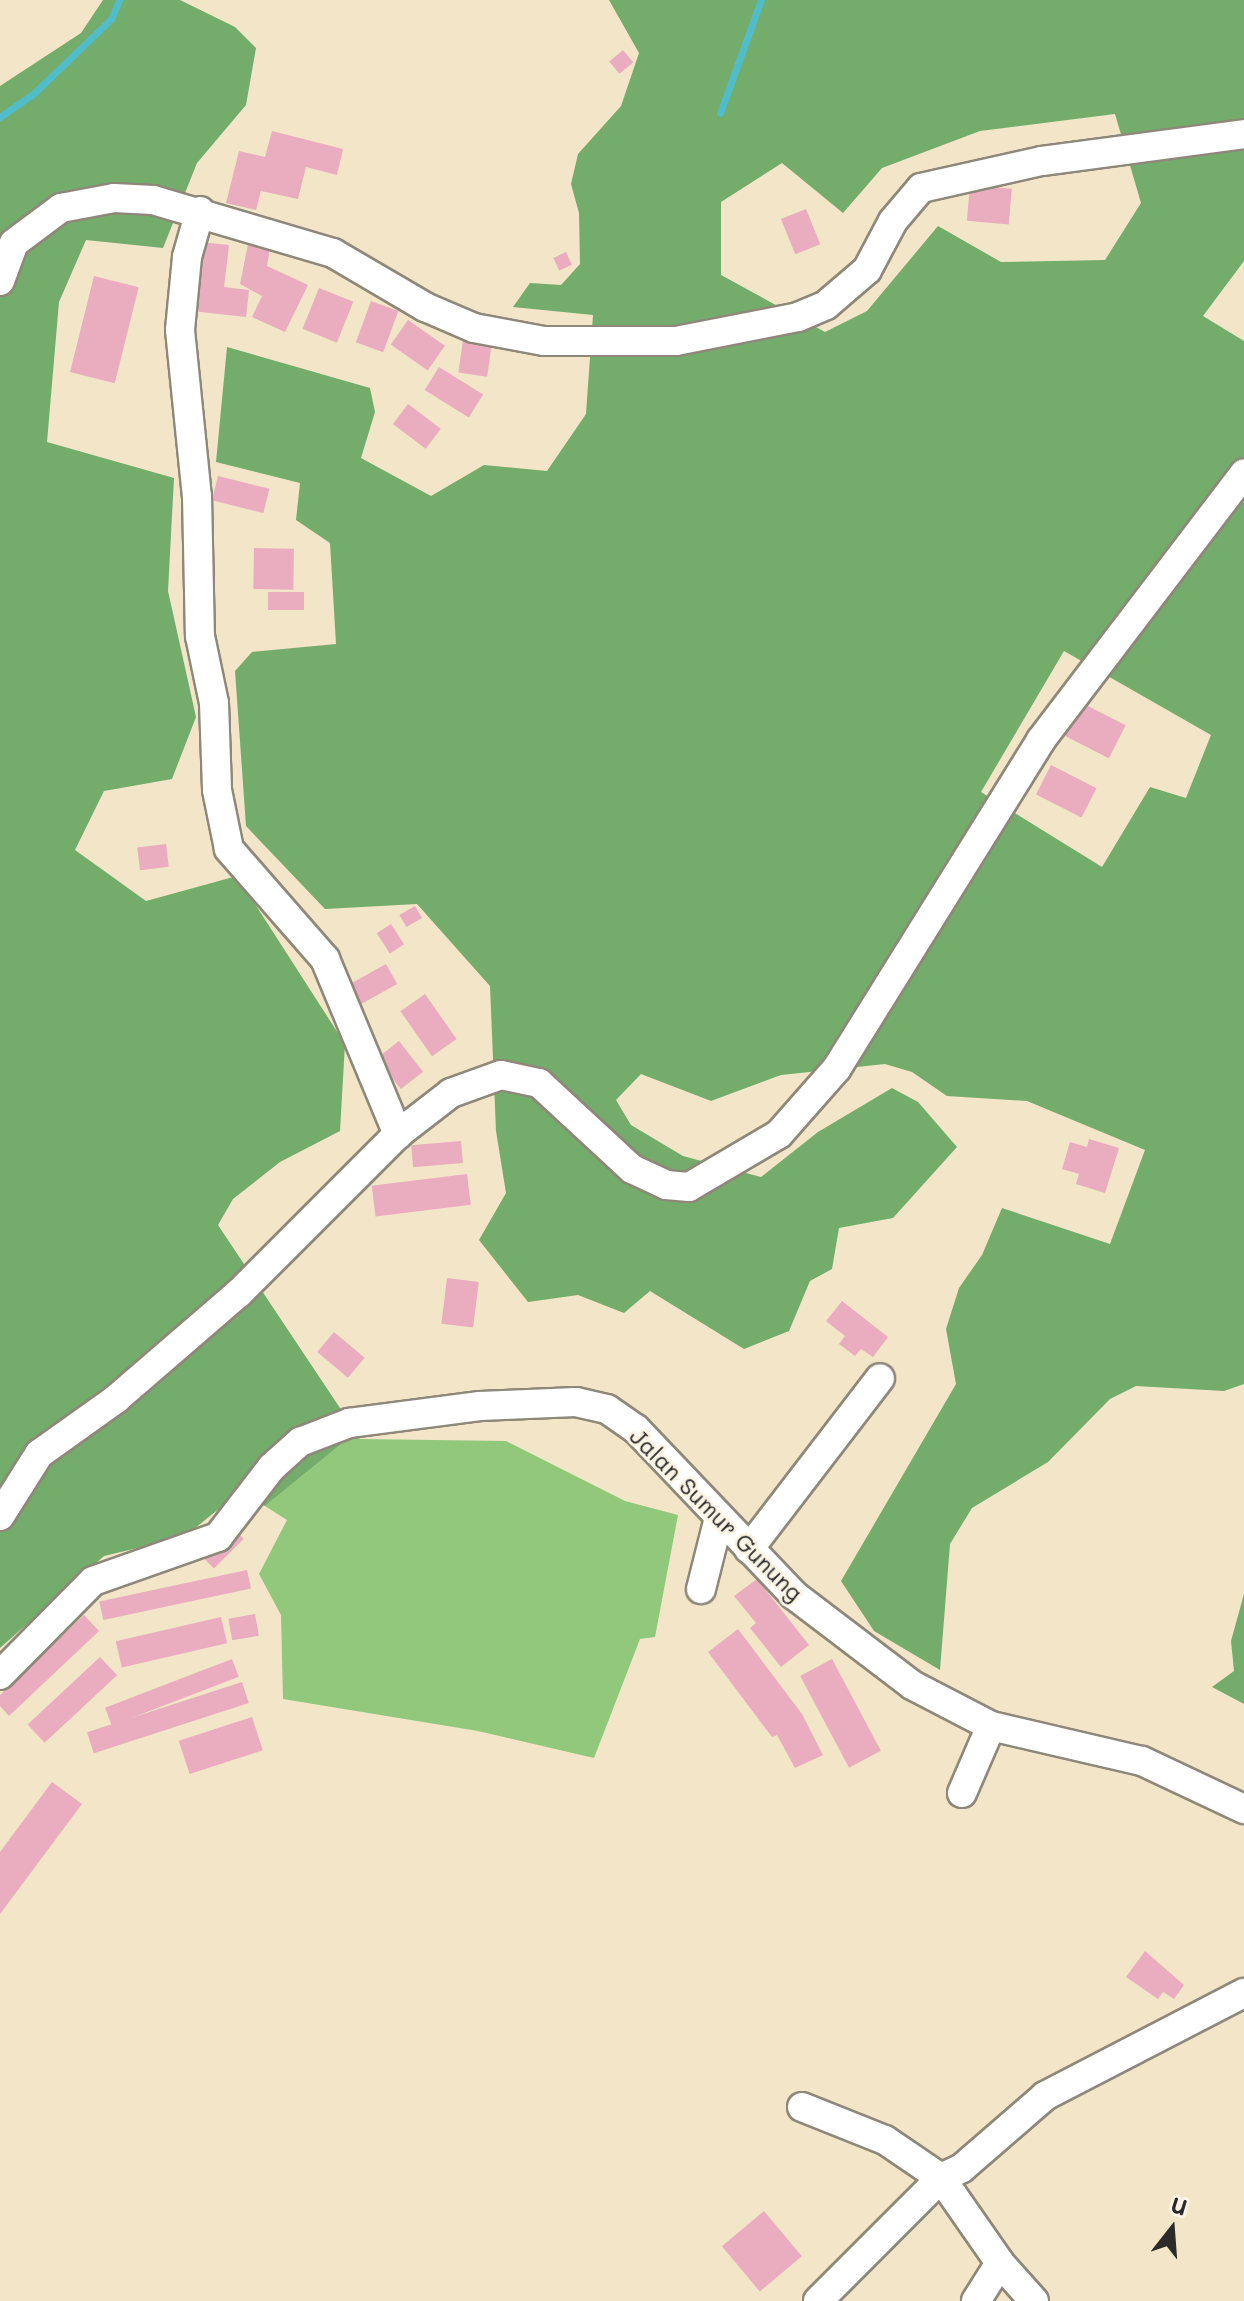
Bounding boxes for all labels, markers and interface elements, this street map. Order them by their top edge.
street label: Jalan Sumur Gunung [624,1421,810,1607]
north arrow [1132,2189,1212,2269]
text: U [1168,2189,1191,2222]

